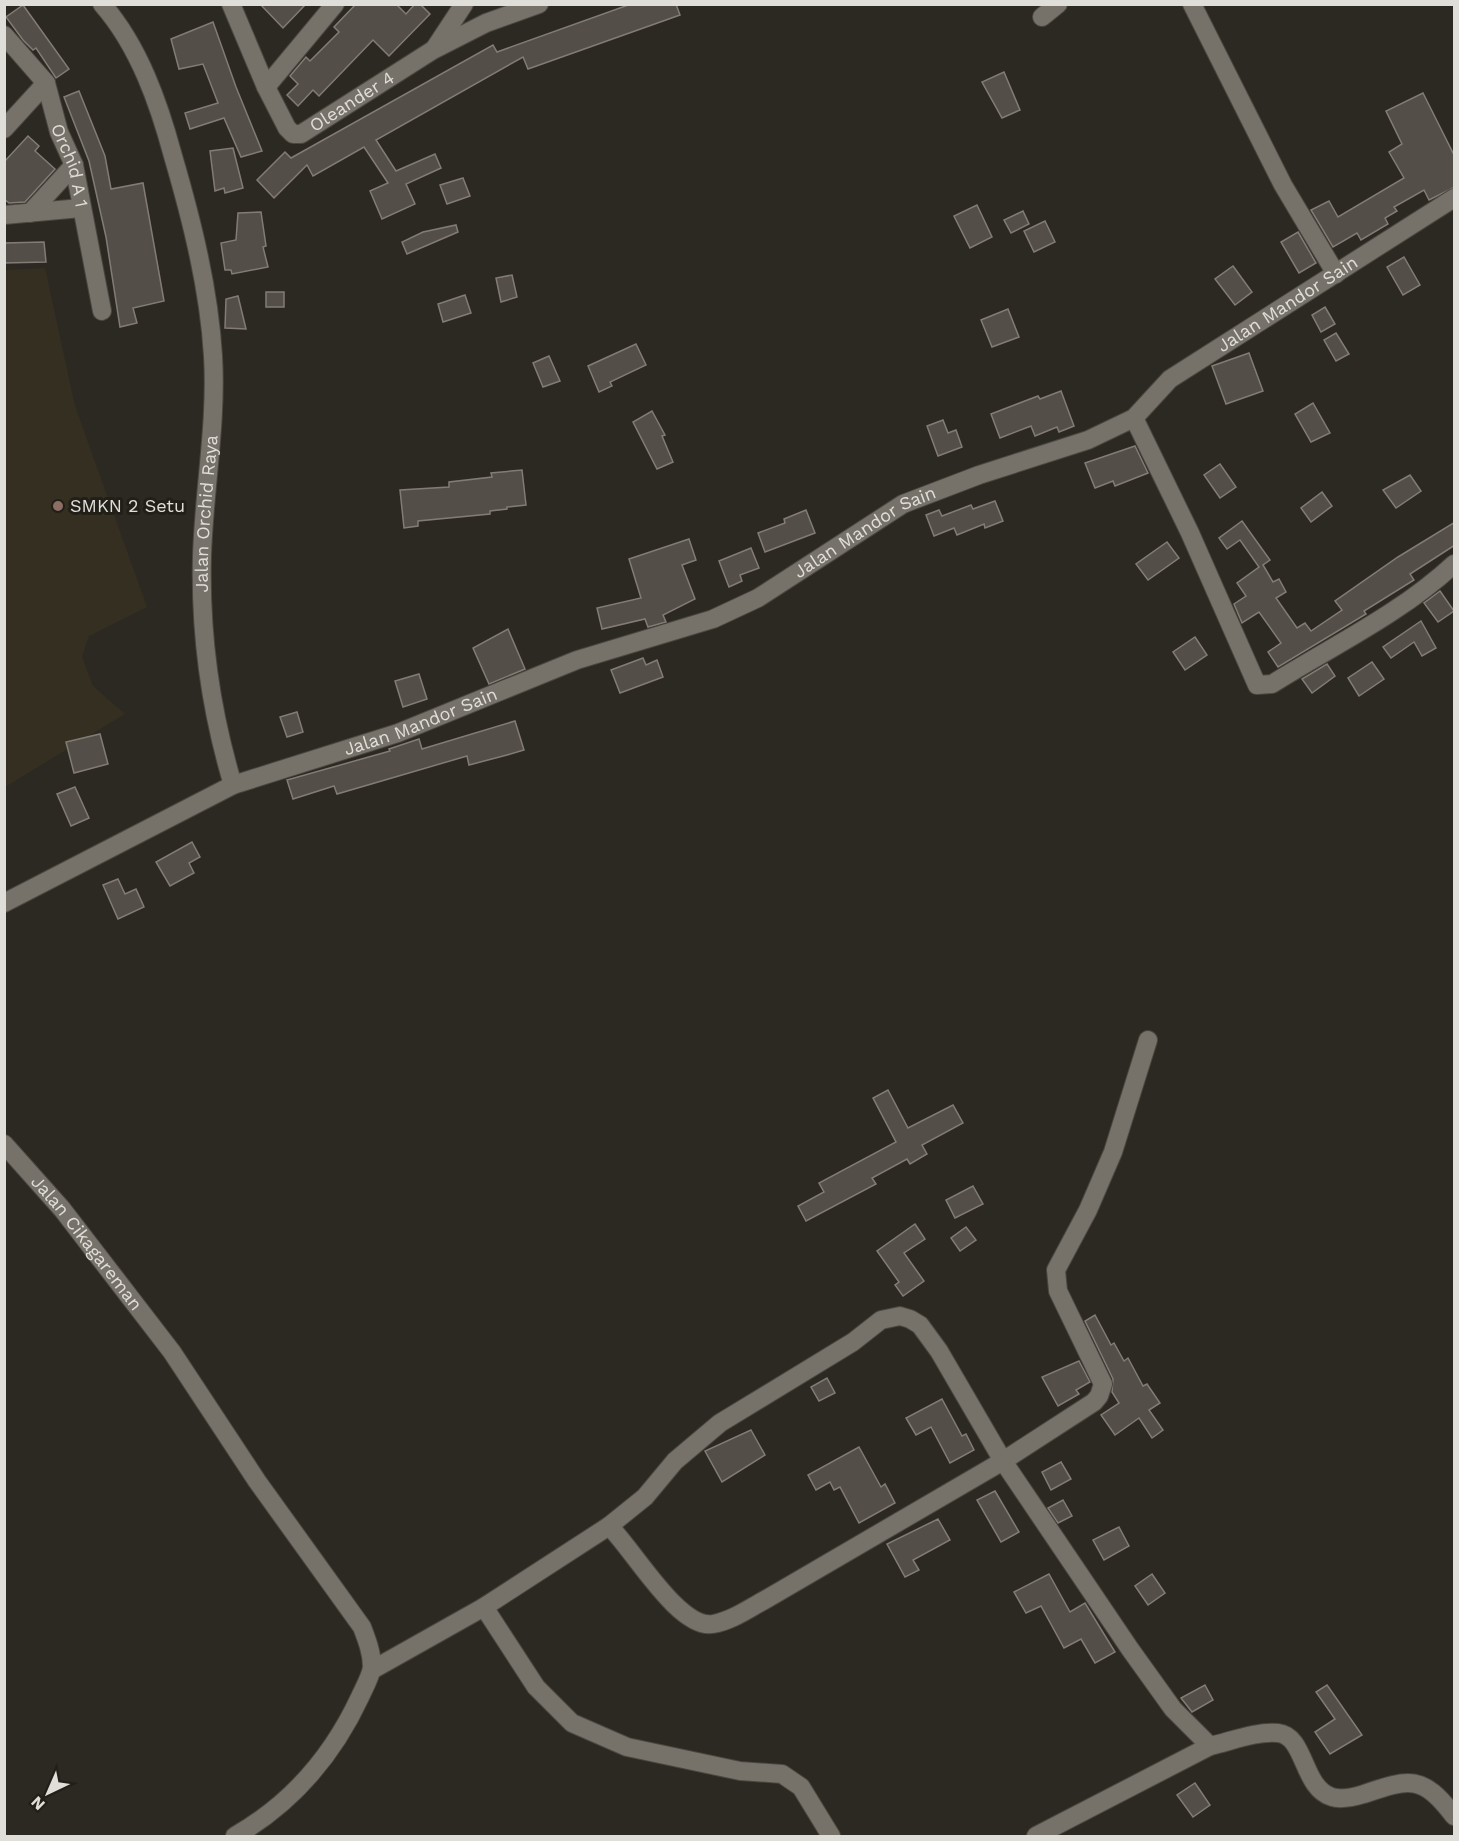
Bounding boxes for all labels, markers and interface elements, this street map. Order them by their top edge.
street label: Oleander 4 [305,66,398,136]
street label: Orchid A 1 [47,121,93,209]
street label: Jalan Mandor Sain [1213,251,1361,356]
street label: Jalan Orchid Raya [191,434,221,593]
street label: Jalan Mandor Sain [790,481,939,582]
place label: SMKN 2 Setu [70,495,185,516]
marker: SMKN 2 Setu [51,499,65,513]
street label: Jalan Mandor Sain [341,683,500,759]
street label: Jalan Cikagareman [27,1171,147,1314]
north arrow [18,1763,78,1823]
text: N [27,1792,49,1814]

